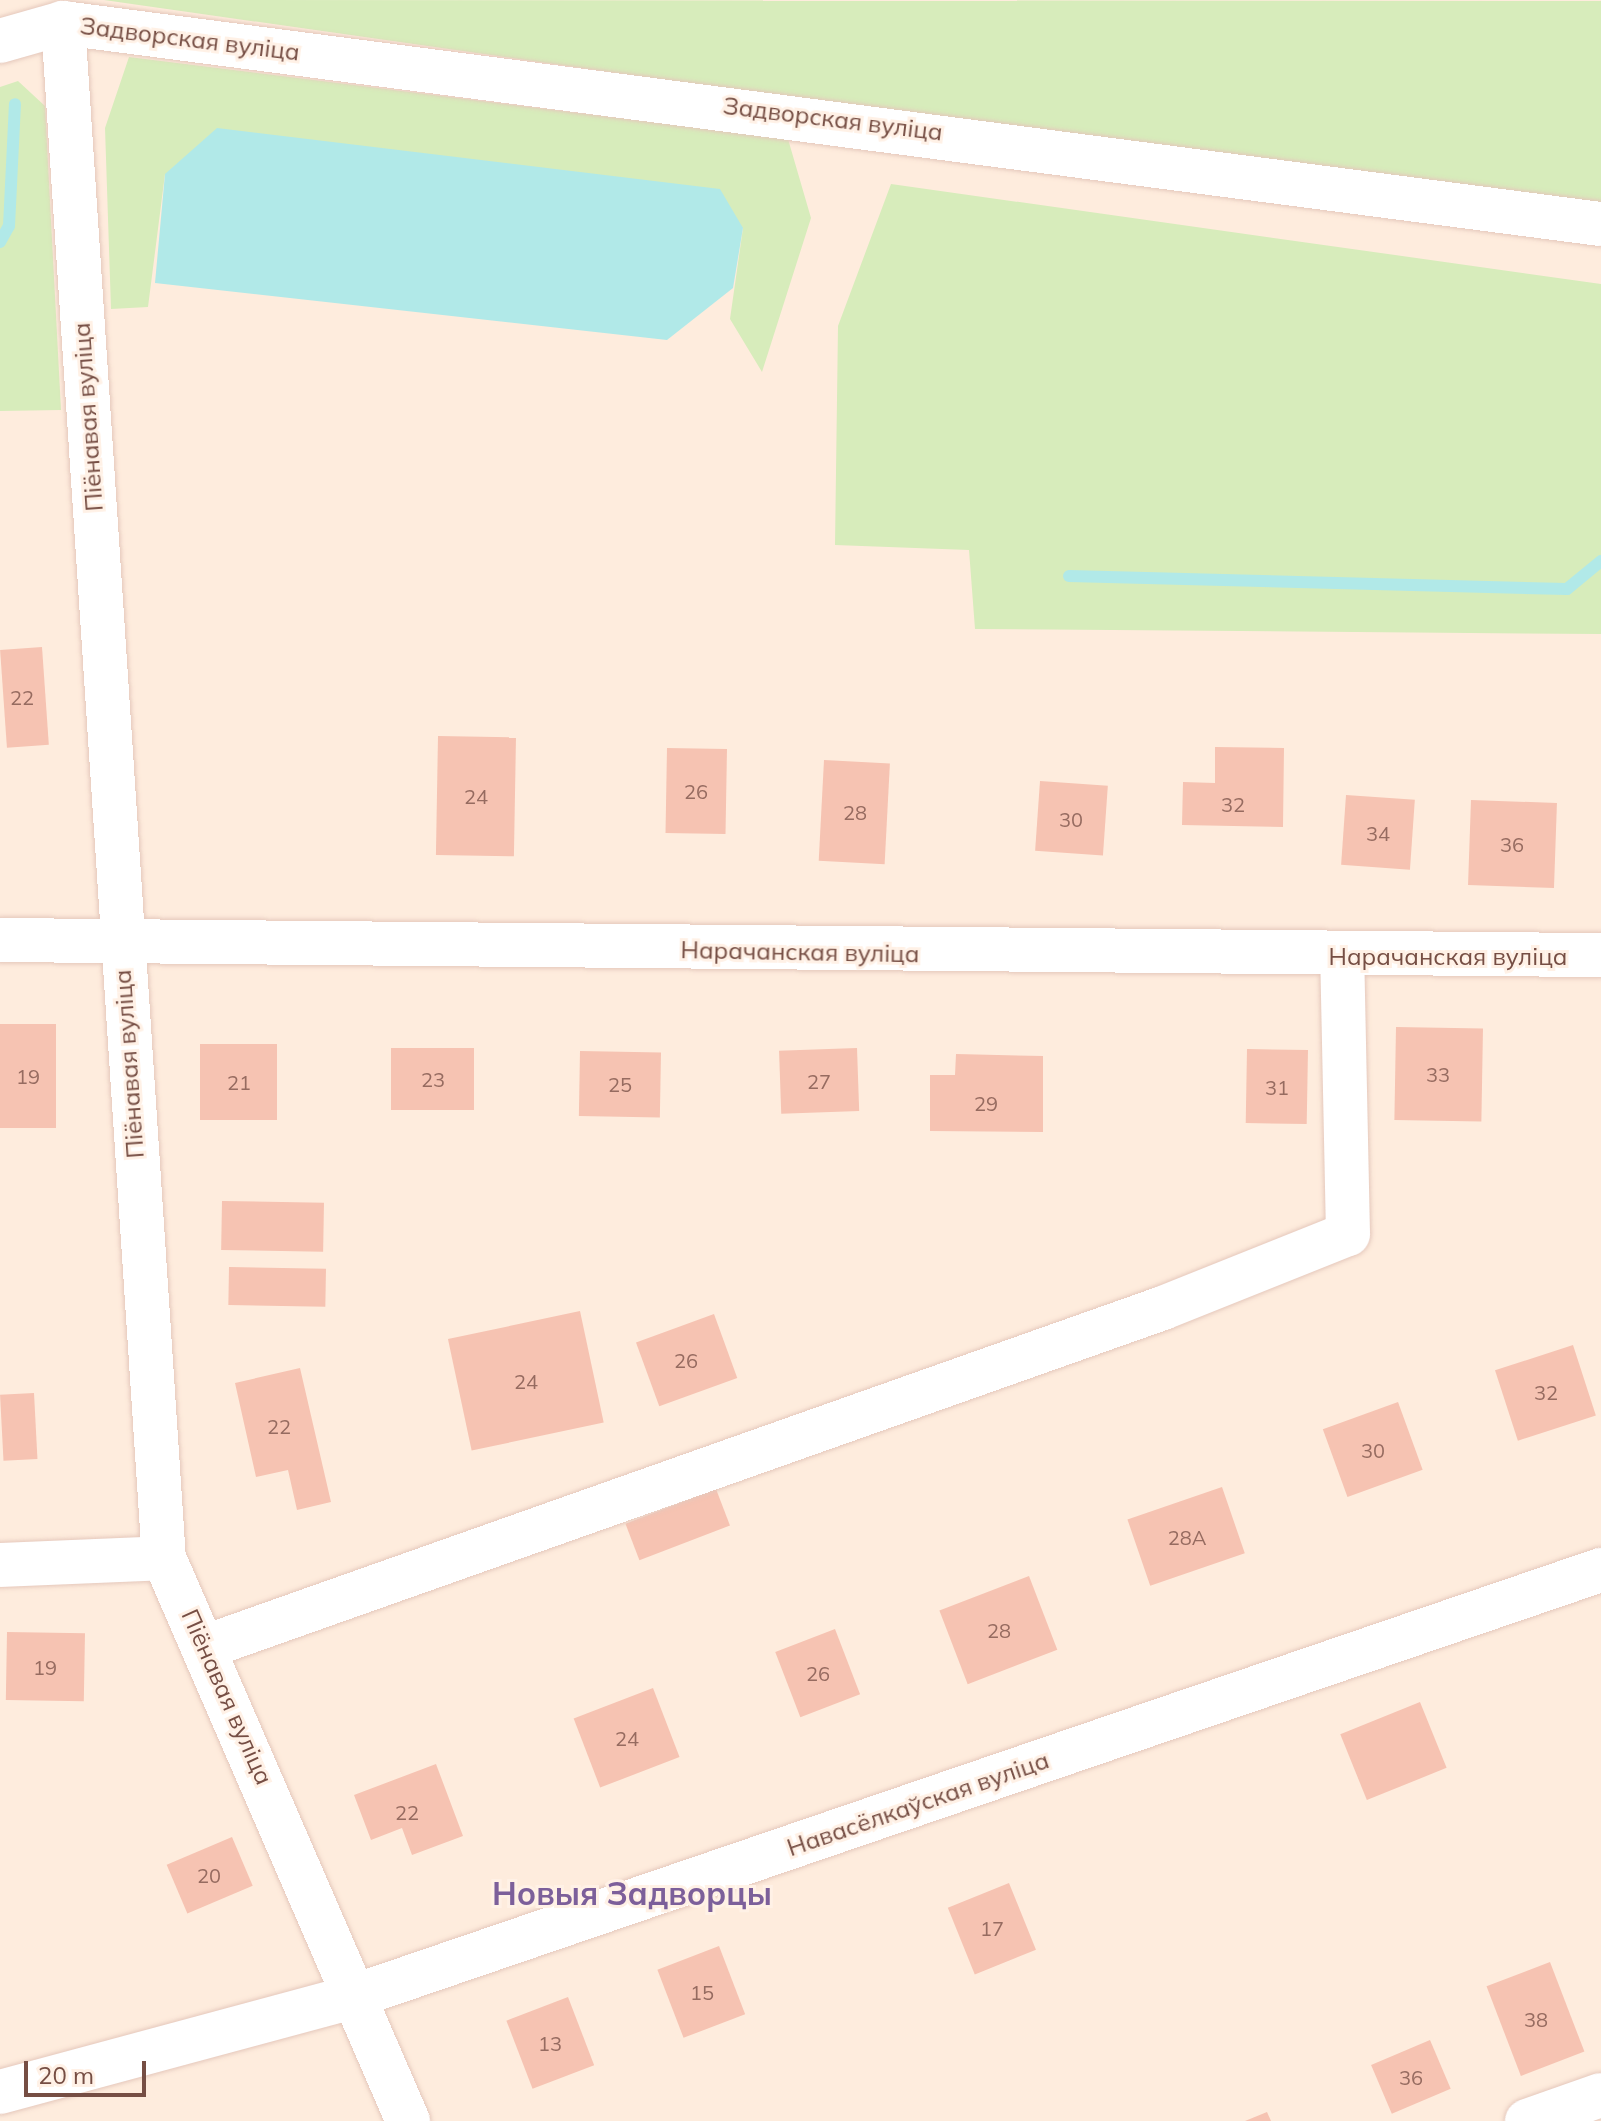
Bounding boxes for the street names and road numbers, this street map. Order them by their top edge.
street label: Задворская вуліца [79,11,301,67]
street label: Задворская вуліца [722,91,944,147]
street label: Піёнавая вуліца [67,322,109,512]
street label: Нарачанская вуліца [680,936,920,968]
street label: Нарачанская вуліца [1329,943,1567,971]
street label: Піёнавая вуліца [108,969,150,1159]
street label: Піёнавая вуліца [175,1605,279,1789]
street label: Навасёлкаўская вуліца [783,1746,1053,1862]

